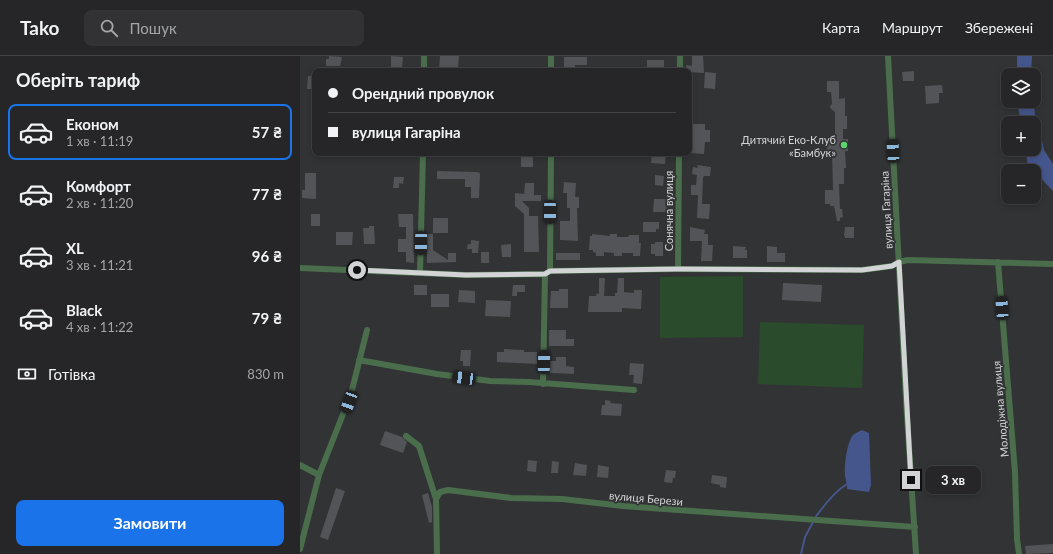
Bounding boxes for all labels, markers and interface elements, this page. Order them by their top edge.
search box [84,10,364,46]
text: Tako [20,16,60,39]
icon: search [98,17,120,39]
text: Пошук [130,19,177,37]
text: Карта [822,19,860,36]
text: Маршрут [882,19,943,36]
text: Збережені [965,19,1033,36]
map controls [1001,68,1041,204]
button: layers [1001,68,1041,108]
text: Оберіть тариф [16,69,140,91]
text: Орендний провулок [352,84,494,102]
icon: car [18,114,54,150]
text: Економ [66,115,119,133]
button: + [1001,116,1041,156]
text: 57 ₴ [252,123,282,141]
text: вулиця Гагаріна [352,123,461,141]
text: 1 хв · 11:19 [66,133,133,149]
place label: Дитячий Еко-Клуб «Бамбук» [741,133,836,159]
car [886,139,900,163]
marker: Дитячий Еко-Клуб «Бамбук» [839,140,849,150]
button: − [1001,164,1041,204]
street label: Сонячна вулиця [662,171,675,251]
street label: вулиця Гагаріна [877,171,895,249]
icon: car [18,176,54,212]
text: Комфорт [66,177,131,195]
text: 77 ₴ [252,185,282,203]
text: 2 хв · 11:20 [66,195,133,211]
car [544,200,556,224]
car [415,231,427,255]
icon: car [18,238,54,274]
text: XL [66,239,84,257]
text: 96 ₴ [252,247,282,265]
text: 3 хв · 11:21 [66,257,133,273]
route start [348,261,366,279]
car [995,296,1009,320]
icon: car [18,300,54,336]
text: Black [66,301,102,319]
text: 79 ₴ [252,309,282,327]
text: 4 хв · 11:22 [66,319,133,335]
car [538,350,550,374]
street label: Молодіжна вулиця [989,360,1011,458]
icon: cash [16,363,38,385]
text: Готівка [48,365,96,383]
text: 830 m [247,366,284,382]
car [451,371,477,385]
car [339,389,359,415]
callout: 3 хв [925,466,981,494]
route end [902,471,920,489]
text: 3 хв [941,472,965,488]
street label: вулиця Берези [609,488,683,508]
button: Замовити [16,500,284,546]

